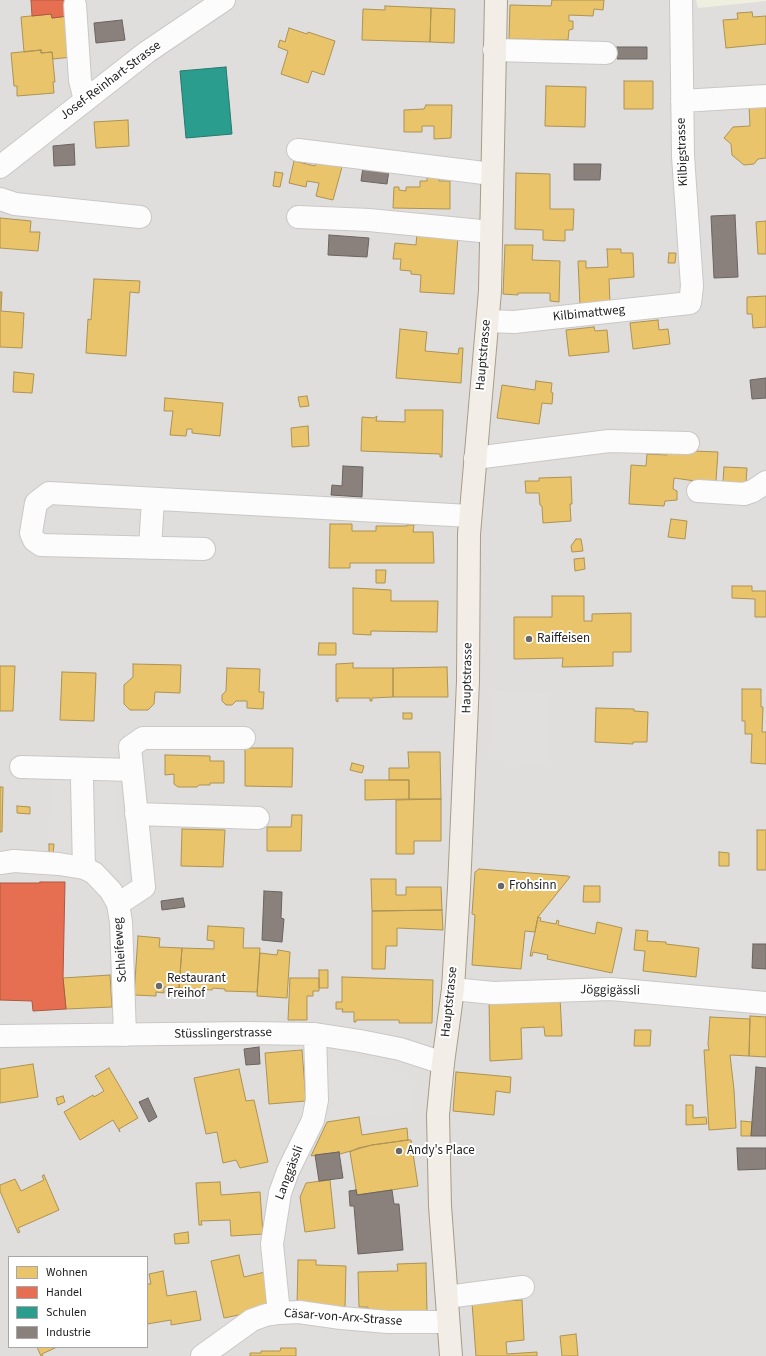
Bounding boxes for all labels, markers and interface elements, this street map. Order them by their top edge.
street label: Josef-Reinhart-Strasse [58,38,164,124]
street label: Kilbigstrasse [674,117,692,187]
street label: Kilbimattweg [552,302,626,326]
street label: Hauptstrasse [473,319,495,391]
place label: Raiffeisen [537,631,590,647]
marker: Raiffeisen [524,634,534,644]
street label: Hauptstrasse [460,642,476,714]
place label: Frohsinn [509,878,557,894]
marker: Frohsinn [496,881,506,891]
street label: Schleifeweg [111,917,131,983]
street label: Hauptstrasse [439,966,461,1038]
place label: Restaurant Freihof [167,971,226,1002]
marker: Restaurant Freihof [154,981,164,991]
street label: Jöggigässli [580,983,640,999]
street label: Stüsslingerstrasse [174,1025,272,1043]
place label: Andy's Place [407,1143,475,1159]
street label: Langgässli [273,1144,307,1202]
marker: Andy's Place [394,1146,404,1156]
legend [8,1256,148,1348]
text: Wohnen [46,1264,88,1281]
text: Handel [46,1284,82,1301]
text: Schulen [46,1304,87,1321]
street label: Cäsar-von-Arx-Strasse [283,1306,403,1330]
text: Industrie [46,1324,91,1341]

